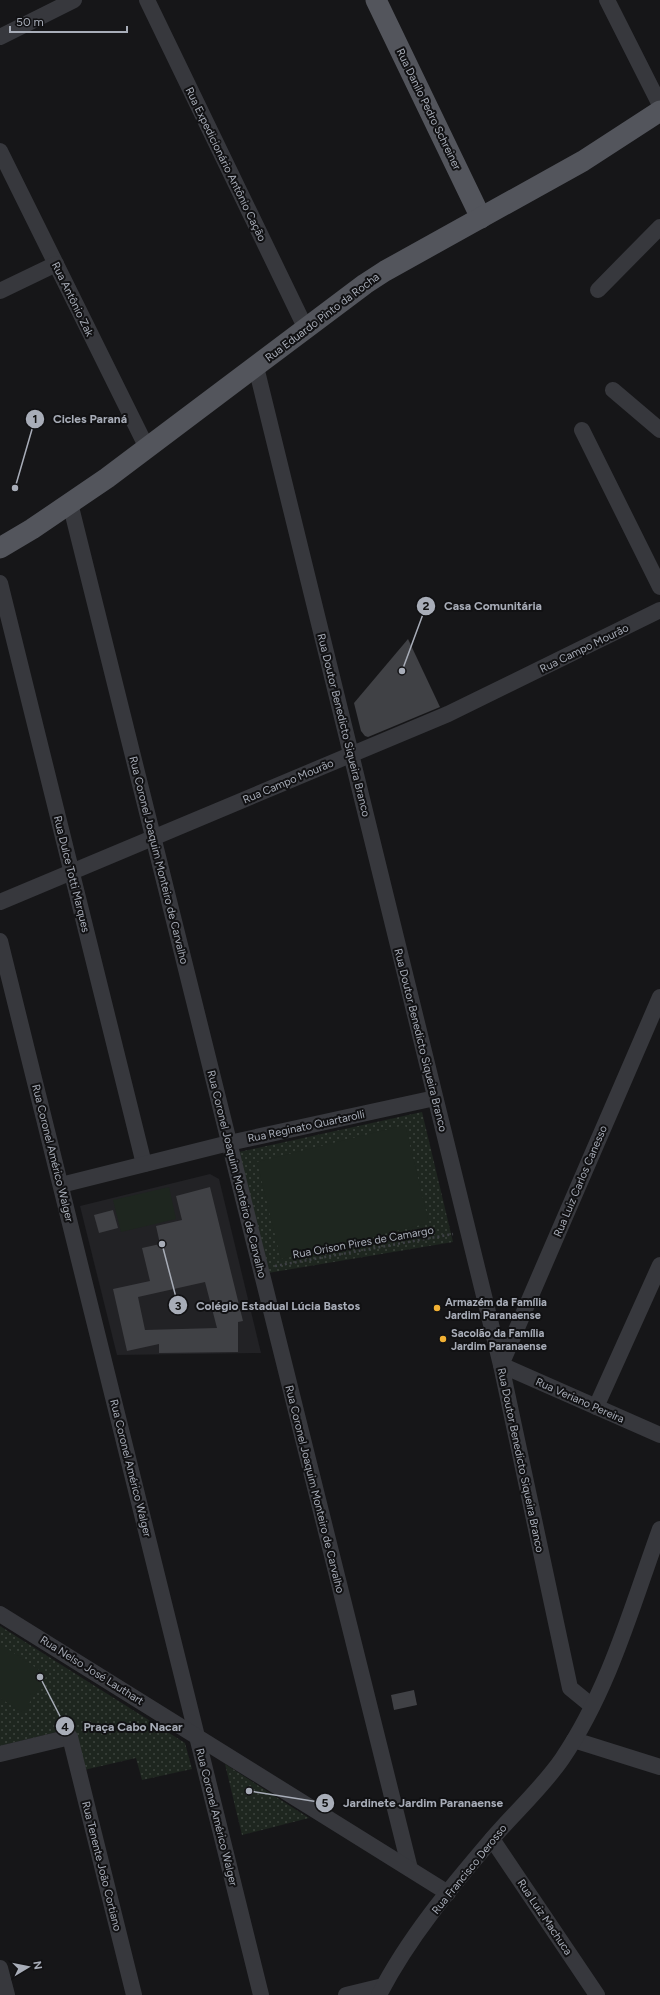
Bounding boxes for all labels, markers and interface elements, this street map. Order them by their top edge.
scale bar [10,8,127,34]
text: 50 m [16,15,44,29]
street label: Rua Danilo Pedro Schreiner [394,46,464,172]
street label: Rua Expedicionário Antônio Cação [182,85,269,243]
street label: Rua Antônio Zak [49,260,96,339]
street label: Rua Eduardo Pinto da Rocha [263,270,382,365]
callout: Cicles Paraná [25,407,135,431]
text: 1 [32,412,38,426]
text: Cicles Paraná [53,412,127,426]
callout: Casa Comunitária [416,594,550,618]
text: 2 [423,599,430,613]
text: Casa Comunitária [444,599,542,613]
street label: Rua Campo Mourão [538,621,631,676]
street label: Rua Doutor Benedicto Siqueira Branco [314,632,373,818]
street label: Rua Coronel Joaquim Monteiro de Carvalho [126,755,191,965]
street label: Rua Campo Mourão [241,756,336,806]
street label: Rua Dulce Totti Marques [51,814,92,934]
street label: Rua Doutor Benedicto Siqueira Branco [391,947,450,1133]
street label: Rua Coronel Joaquim Monteiro de Carvalho [204,1069,269,1279]
street label: Rua Coronel Américo Walger [29,1083,76,1224]
street label: Rua Reginato Quartarolli [246,1108,366,1145]
street label: Rua Luiz Carlos Canesso [551,1123,610,1239]
street label: Rua Orison Pires de Camargo [291,1224,435,1261]
callout: Colégio Estadual Lúcia Bastos [168,1293,369,1317]
place label: Armazém da Família Jardim Paranaense [445,1296,547,1322]
text: 3 [175,1299,182,1313]
text: Colégio Estadual Lúcia Bastos [196,1299,361,1313]
marker: Armazém da Família Jardim Paranaense [432,1303,442,1313]
place label: Sacolão da Família Jardim Paranaense [451,1327,547,1353]
marker: Sacolão da Família Jardim Paranaense [438,1334,448,1344]
street label: Rua Doutor Benedicto Siqueira Branco [495,1367,546,1554]
street label: Rua Veriano Pereira [534,1375,626,1426]
street label: Rua Coronel Joaquim Monteiro de Carvalho [282,1384,347,1594]
street label: Rua Coronel Américo Walger [107,1398,154,1539]
street label: Rua Nelso José Lauthart [38,1633,146,1708]
callout: Praça Cabo Nacar [55,1714,190,1738]
text: 4 [61,1720,69,1734]
text: Praça Cabo Nacar [83,1720,183,1734]
street label: Rua Coronel Américo Walger [193,1747,240,1888]
callout: Jardinete Jardim Paranaense [315,1791,511,1815]
text: 5 [322,1796,329,1810]
text: Jardinete Jardim Paranaense [343,1796,503,1810]
street label: Rua Tenente João Cortiano [79,1800,124,1932]
street label: Rua Francisco Derosso [429,1822,510,1917]
street label: Rua Luiz Machuca [514,1877,575,1958]
north arrow [8,1947,48,1987]
text: N [30,1960,44,1971]

